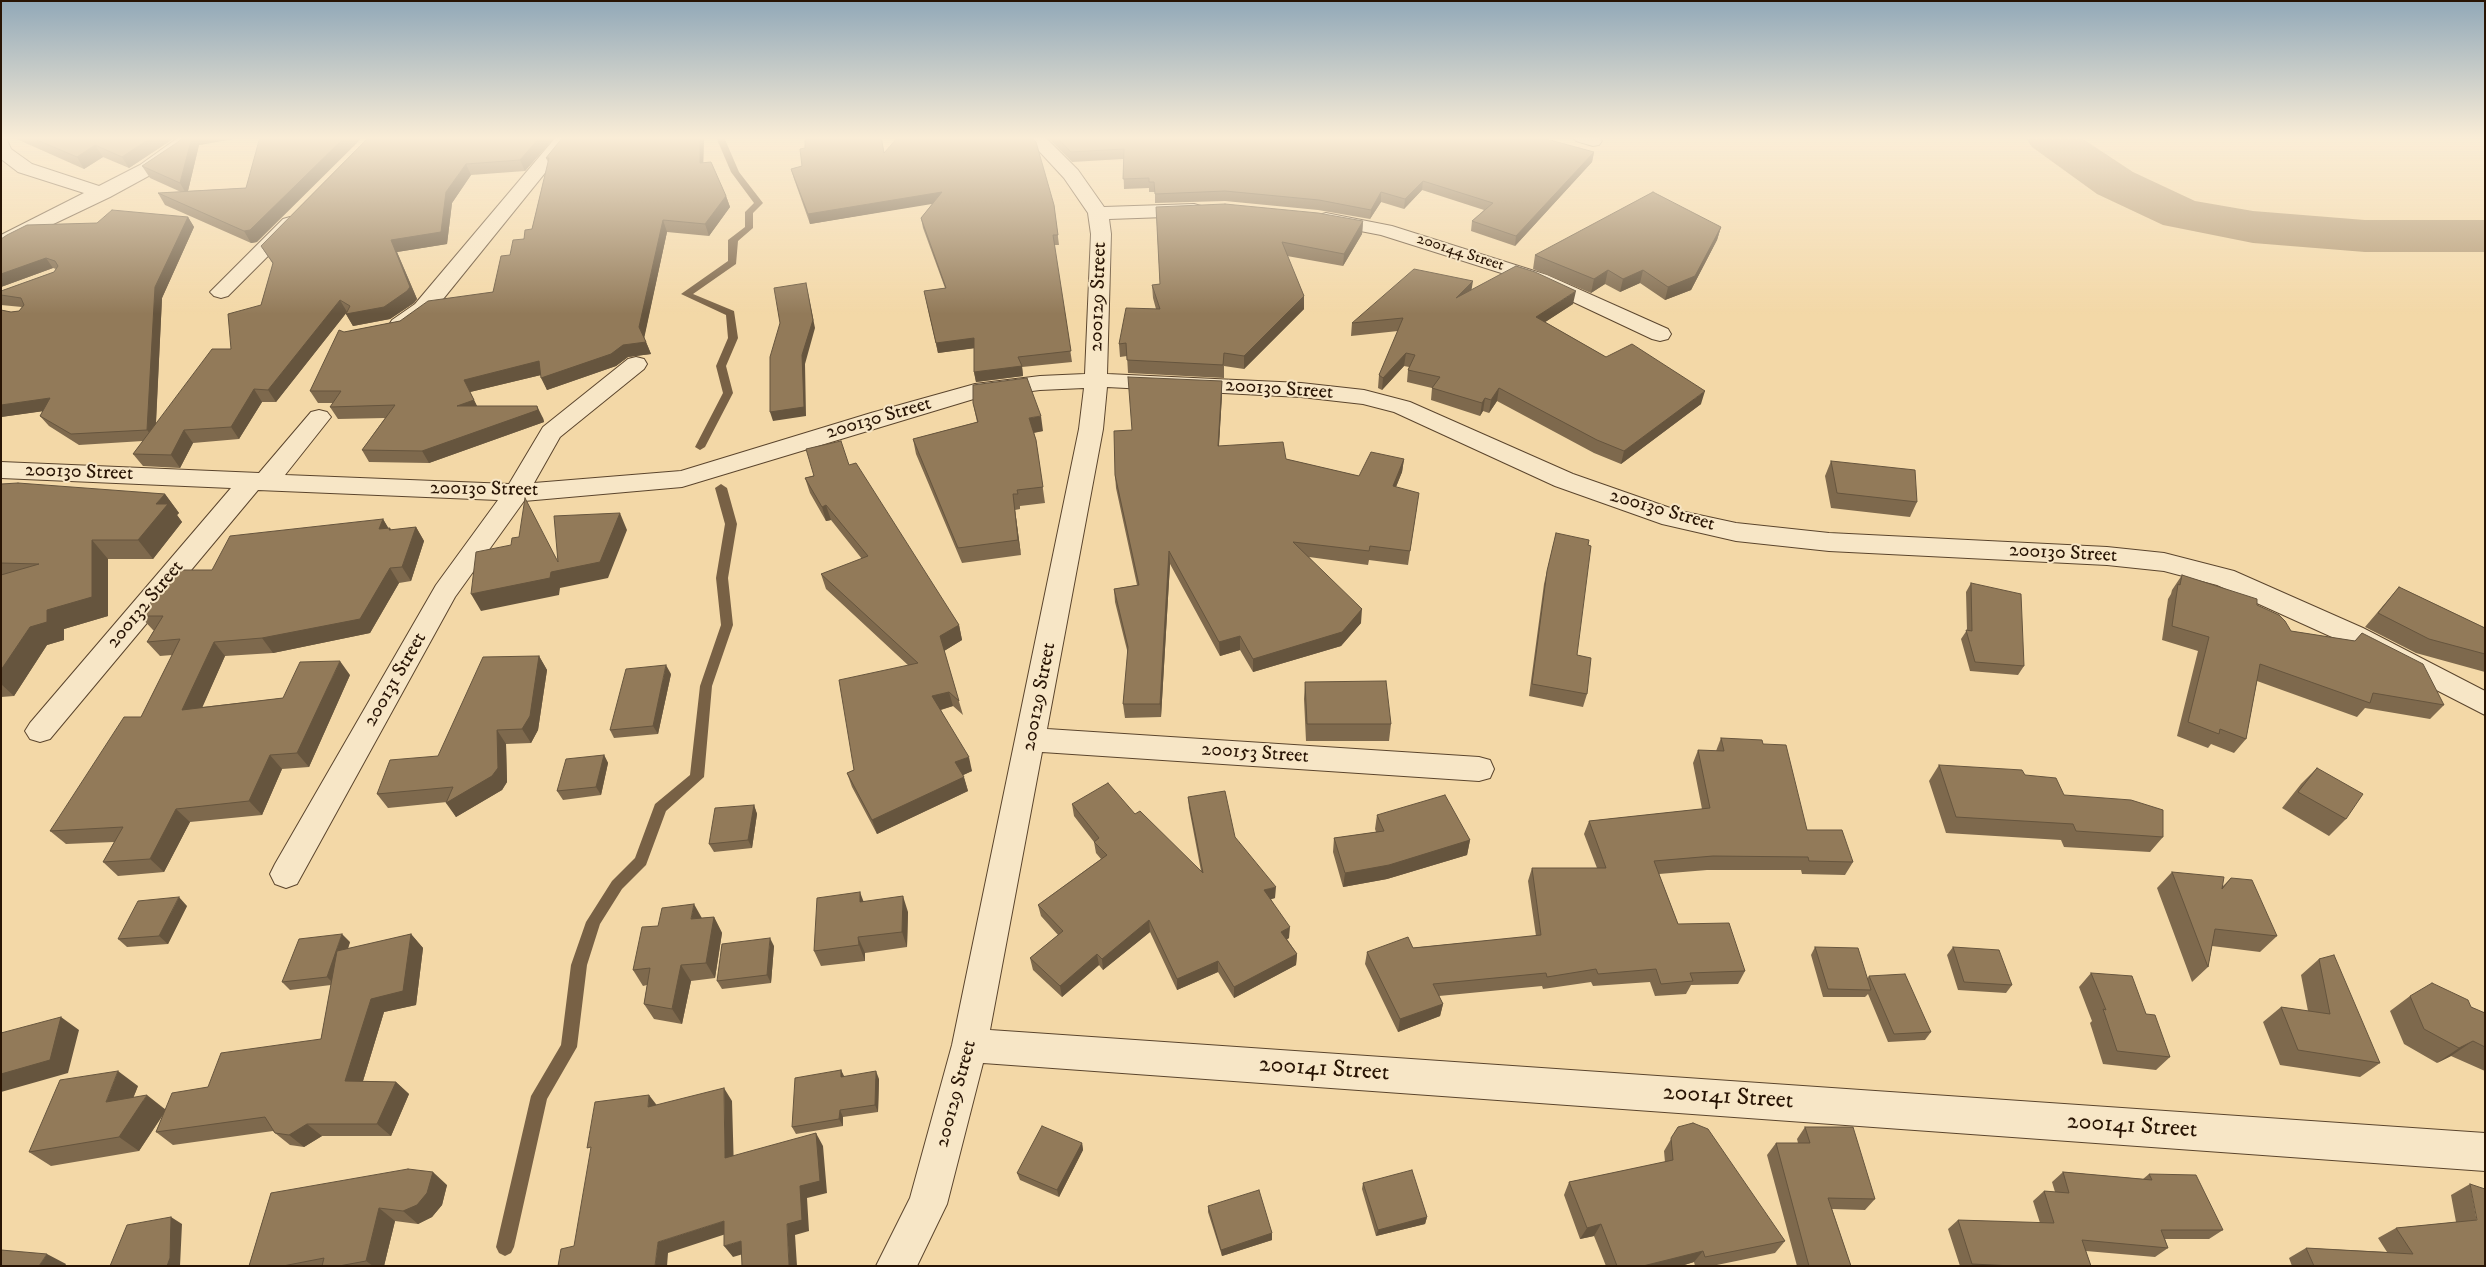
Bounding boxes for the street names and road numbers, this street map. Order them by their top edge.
street label: 200144 Street [1414,230,1506,276]
street label: 200129 Street [1085,242,1113,352]
street label: 200130 Street [1224,374,1334,406]
street label: 200130 Street [824,393,934,445]
street label: 200130 Street [24,459,134,487]
street label: 200130 Street [430,477,538,503]
street label: 200130 Street [1607,485,1717,537]
street label: 200130 Street [2008,539,2118,569]
street label: 200132 Street [102,556,190,654]
street label: 200131 Street [359,629,433,731]
street label: 200129 Street [1018,641,1062,753]
street label: 200153 Street [1201,738,1309,770]
street label: 200129 Street [931,1038,983,1150]
street label: 200141 Street [1258,1051,1390,1089]
street label: 200141 Street [1662,1079,1794,1117]
street label: 200141 Street [2066,1108,2198,1146]

